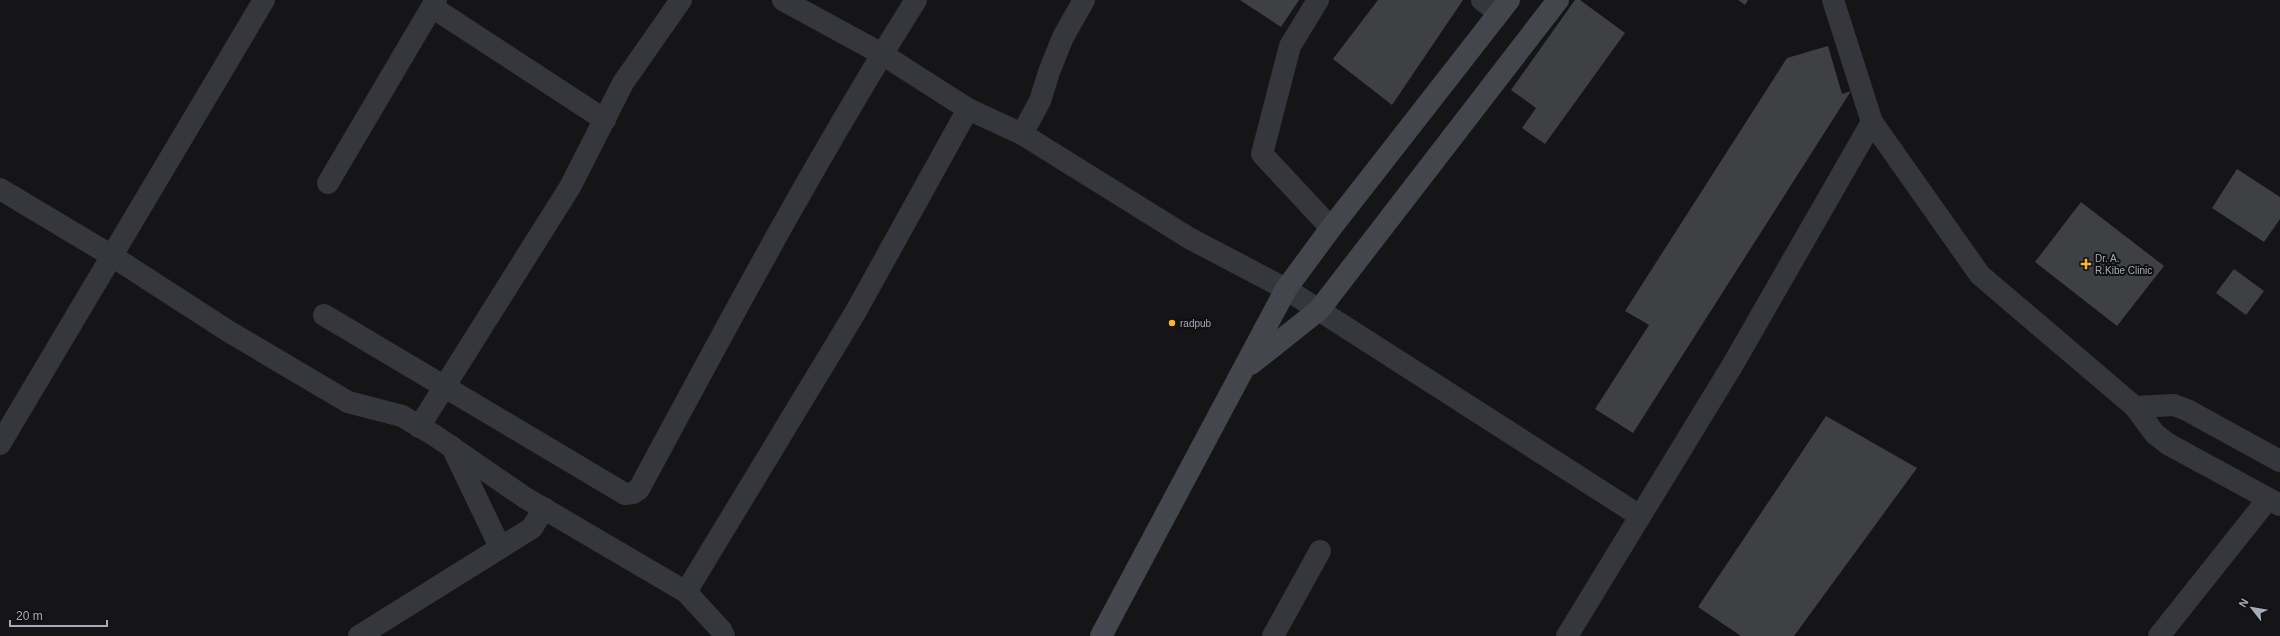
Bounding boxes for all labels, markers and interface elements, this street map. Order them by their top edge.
place label: Dr. A. R.Kibe Clinic [2095,253,2152,276]
marker: Dr. A. R.Kibe Clinic [2080,258,2092,270]
marker: radpub [1167,318,1177,328]
place label: radpub [1180,318,1212,329]
north arrow [2232,588,2272,628]
text: N [2236,596,2251,609]
scale bar [10,602,107,628]
text: 20 m [16,609,43,623]

